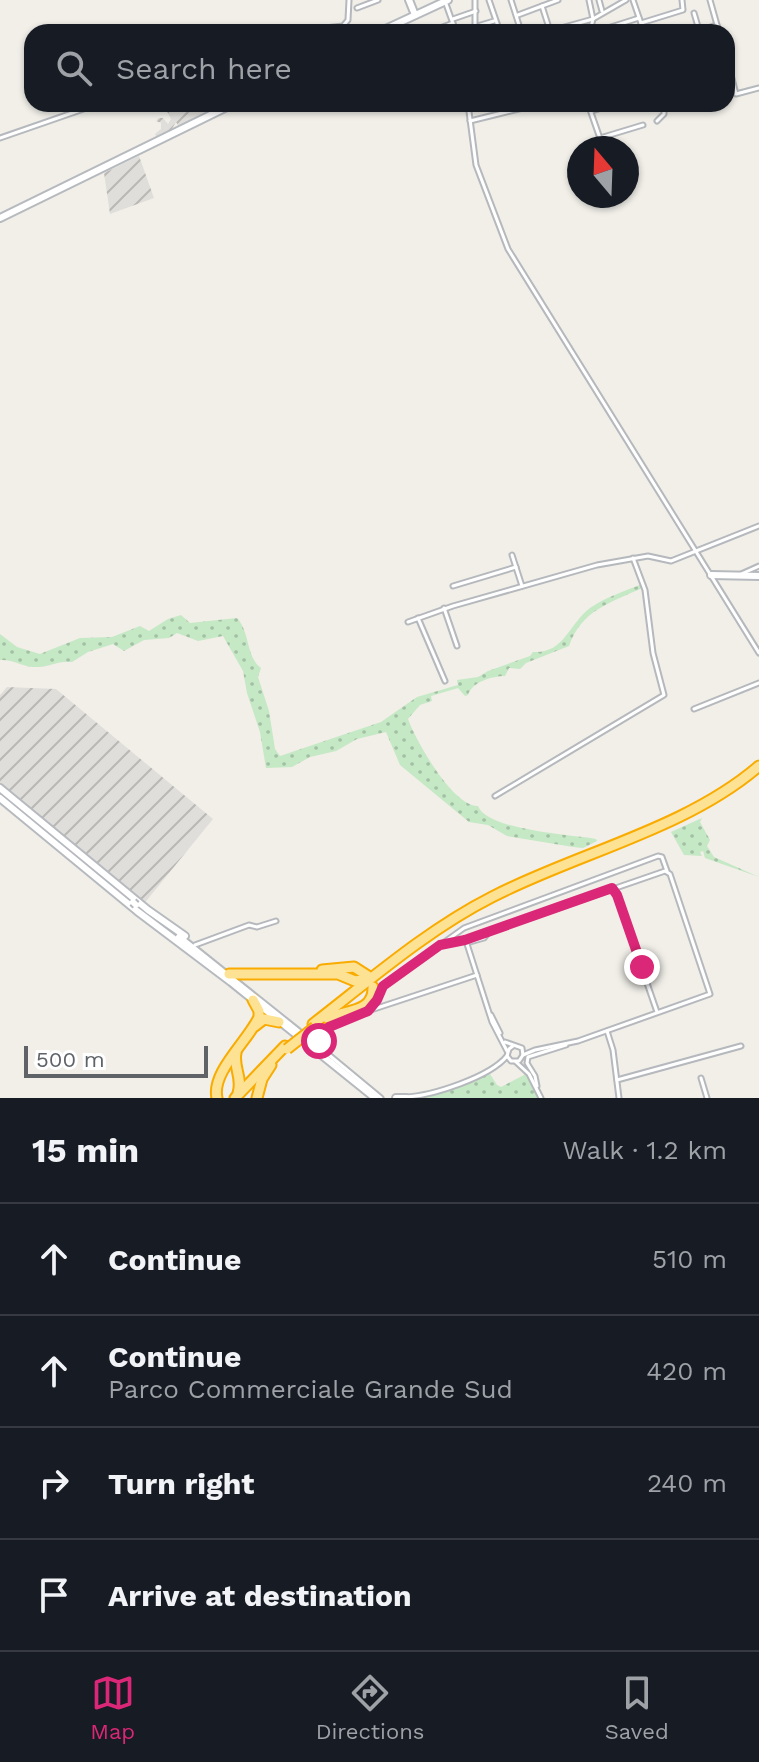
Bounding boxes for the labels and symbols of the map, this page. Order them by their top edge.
north arrow [567,136,639,208]
route end [624,949,660,985]
route start [301,1023,337,1059]
scale bar [24,1042,208,1078]

